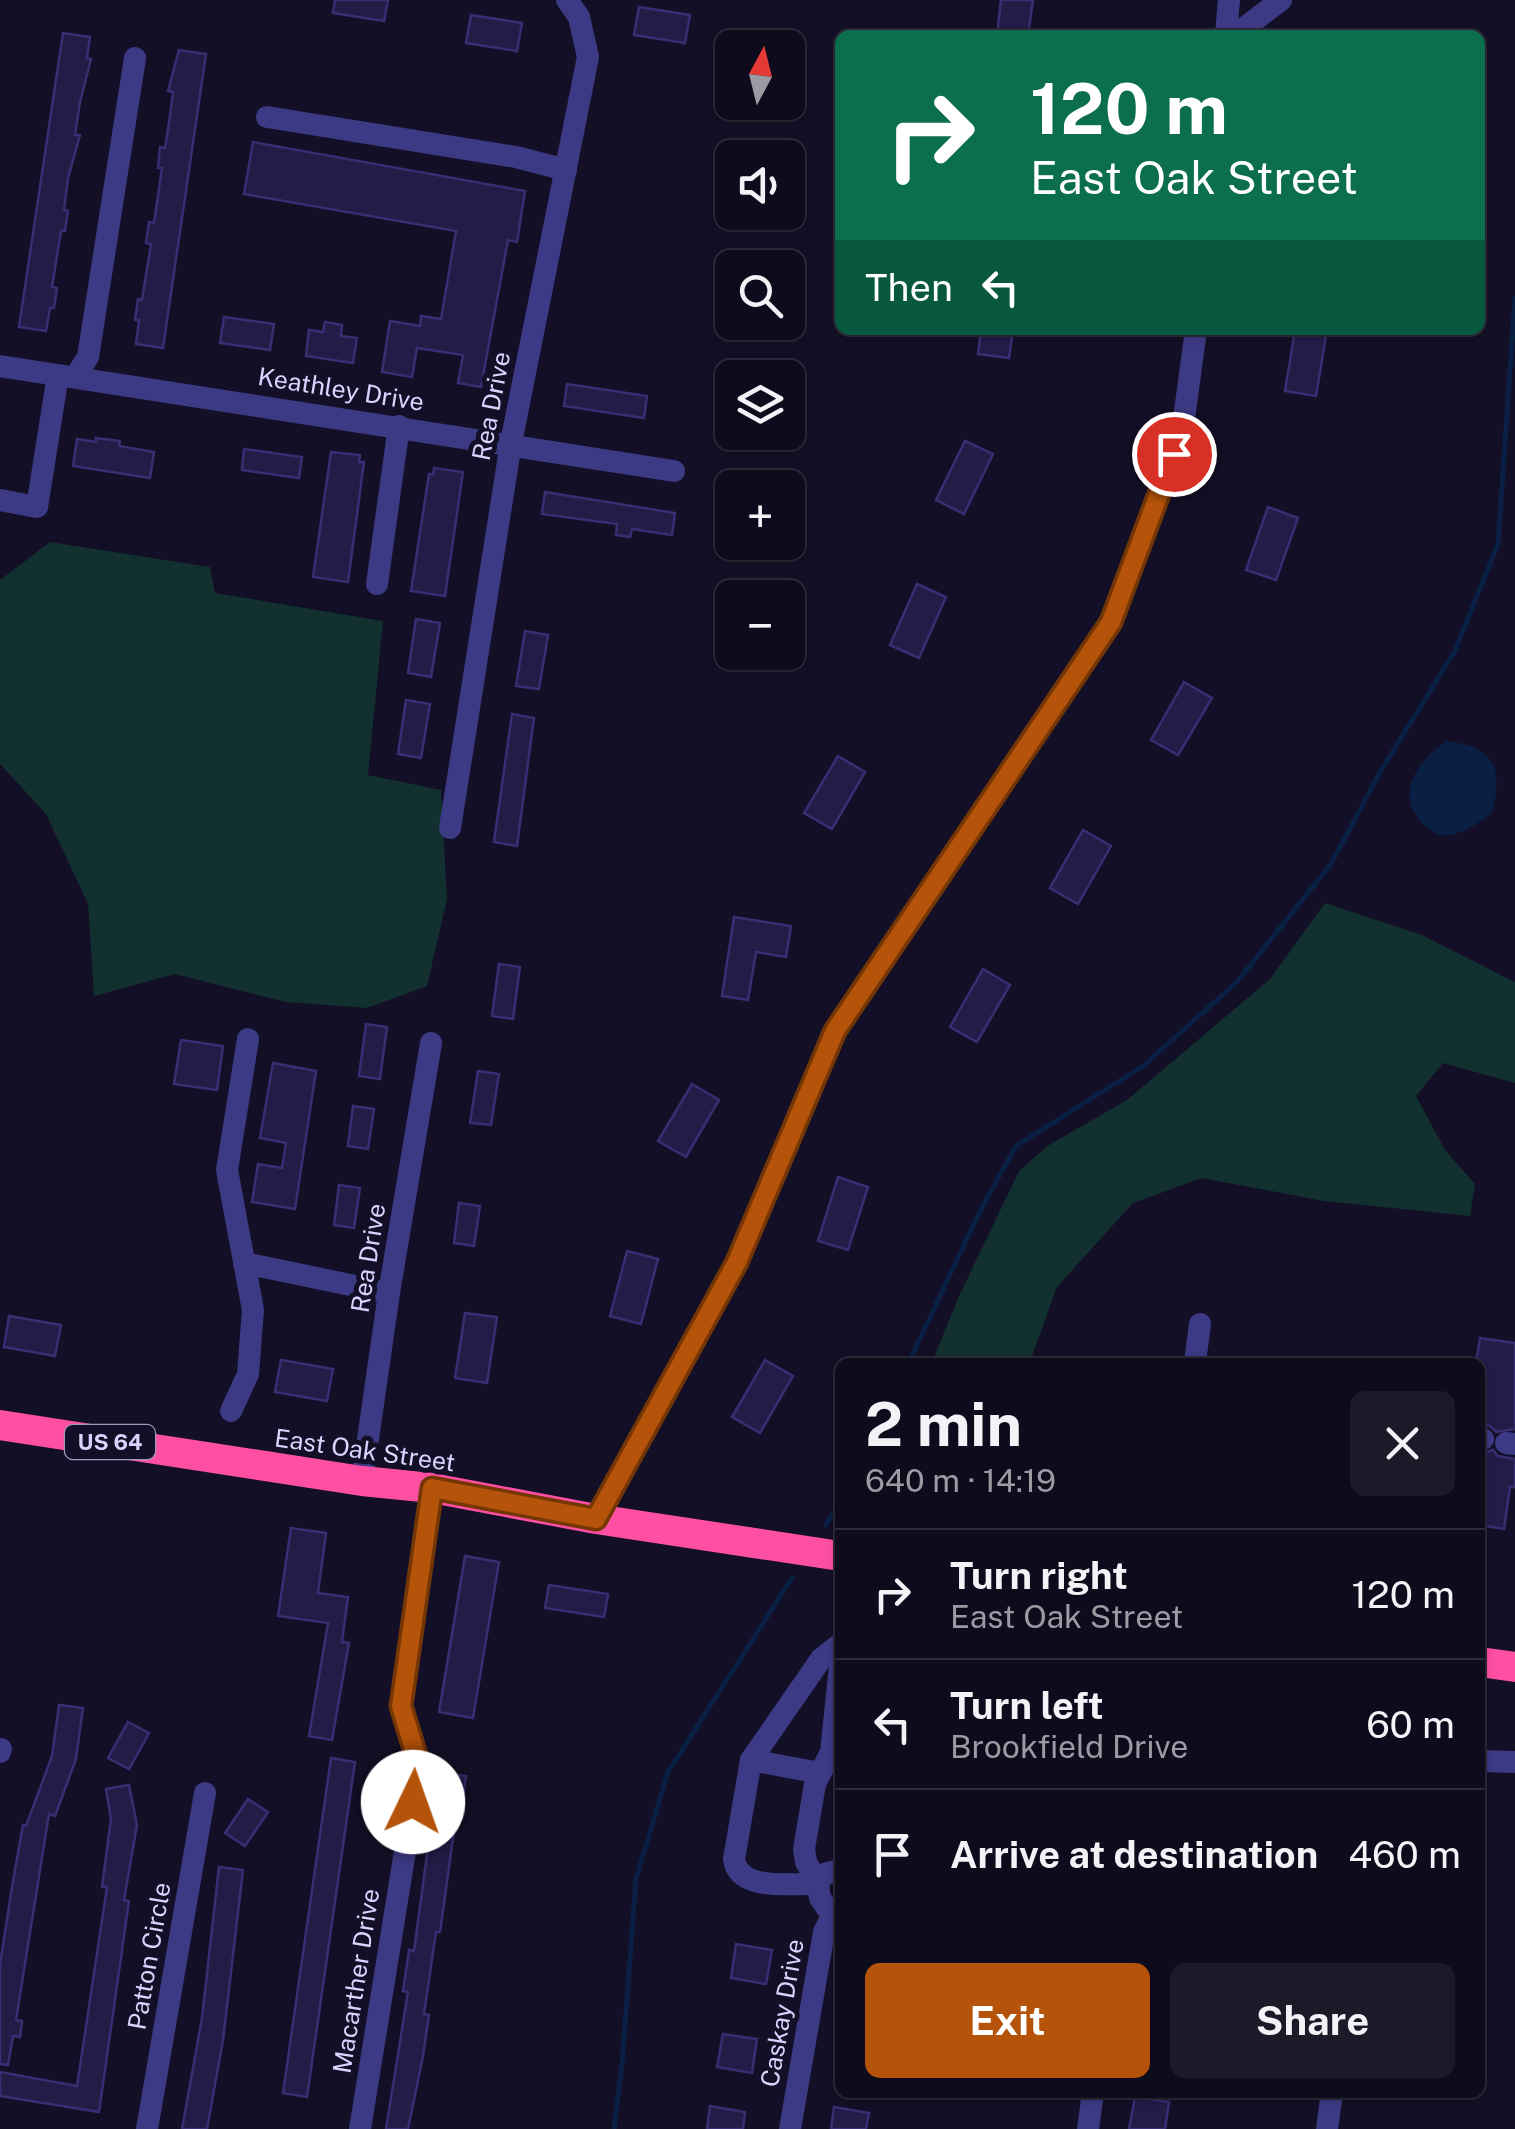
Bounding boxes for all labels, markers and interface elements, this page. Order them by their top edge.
north arrow [715,30,805,120]
map controls [715,30,805,670]
text: 120 m [1030,67,1228,150]
icon: right [865,70,995,200]
button: sound [715,140,805,230]
text: East Oak Street [1030,151,1358,204]
button: search [715,250,805,340]
icon: left [973,260,1028,315]
text: Then [865,265,953,310]
street label: Rea Drive [466,349,516,463]
button: layers [715,360,805,450]
street label: Keathley Drive [256,361,426,417]
pin [1132,412,1217,497]
icon: arrive [1147,427,1202,482]
button: + [715,470,805,560]
button: − [715,580,805,670]
street label: Rea Drive [345,1201,391,1315]
text: 2 min [865,1389,1022,1460]
button: close [1350,1391,1455,1496]
street label: East Oak Street [273,1422,457,1478]
road number: US 64 [65,1425,155,1459]
text: 640 m · 14:19 [865,1462,1056,1499]
text: Turn right [950,1553,1128,1598]
icon: right [865,1567,920,1622]
text: 120 m [1352,1572,1455,1617]
text: East Oak Street [950,1598,1183,1635]
text: Turn left [950,1683,1104,1728]
icon: left [865,1697,920,1752]
text: 60 m [1366,1702,1455,1747]
text: Brookfield Drive [950,1728,1188,1765]
position arrow [361,1750,465,1854]
icon: arrive [865,1827,920,1882]
text: Arrive at destination [950,1832,1318,1877]
text: 460 m [1348,1832,1461,1877]
street label: Patton Circle [121,1880,177,2032]
street label: Macarther Drive [327,1887,385,2075]
street label: Caskay Drive [754,1937,810,2089]
button: Exit [865,1963,1150,2078]
button: Share [1170,1963,1455,2078]

